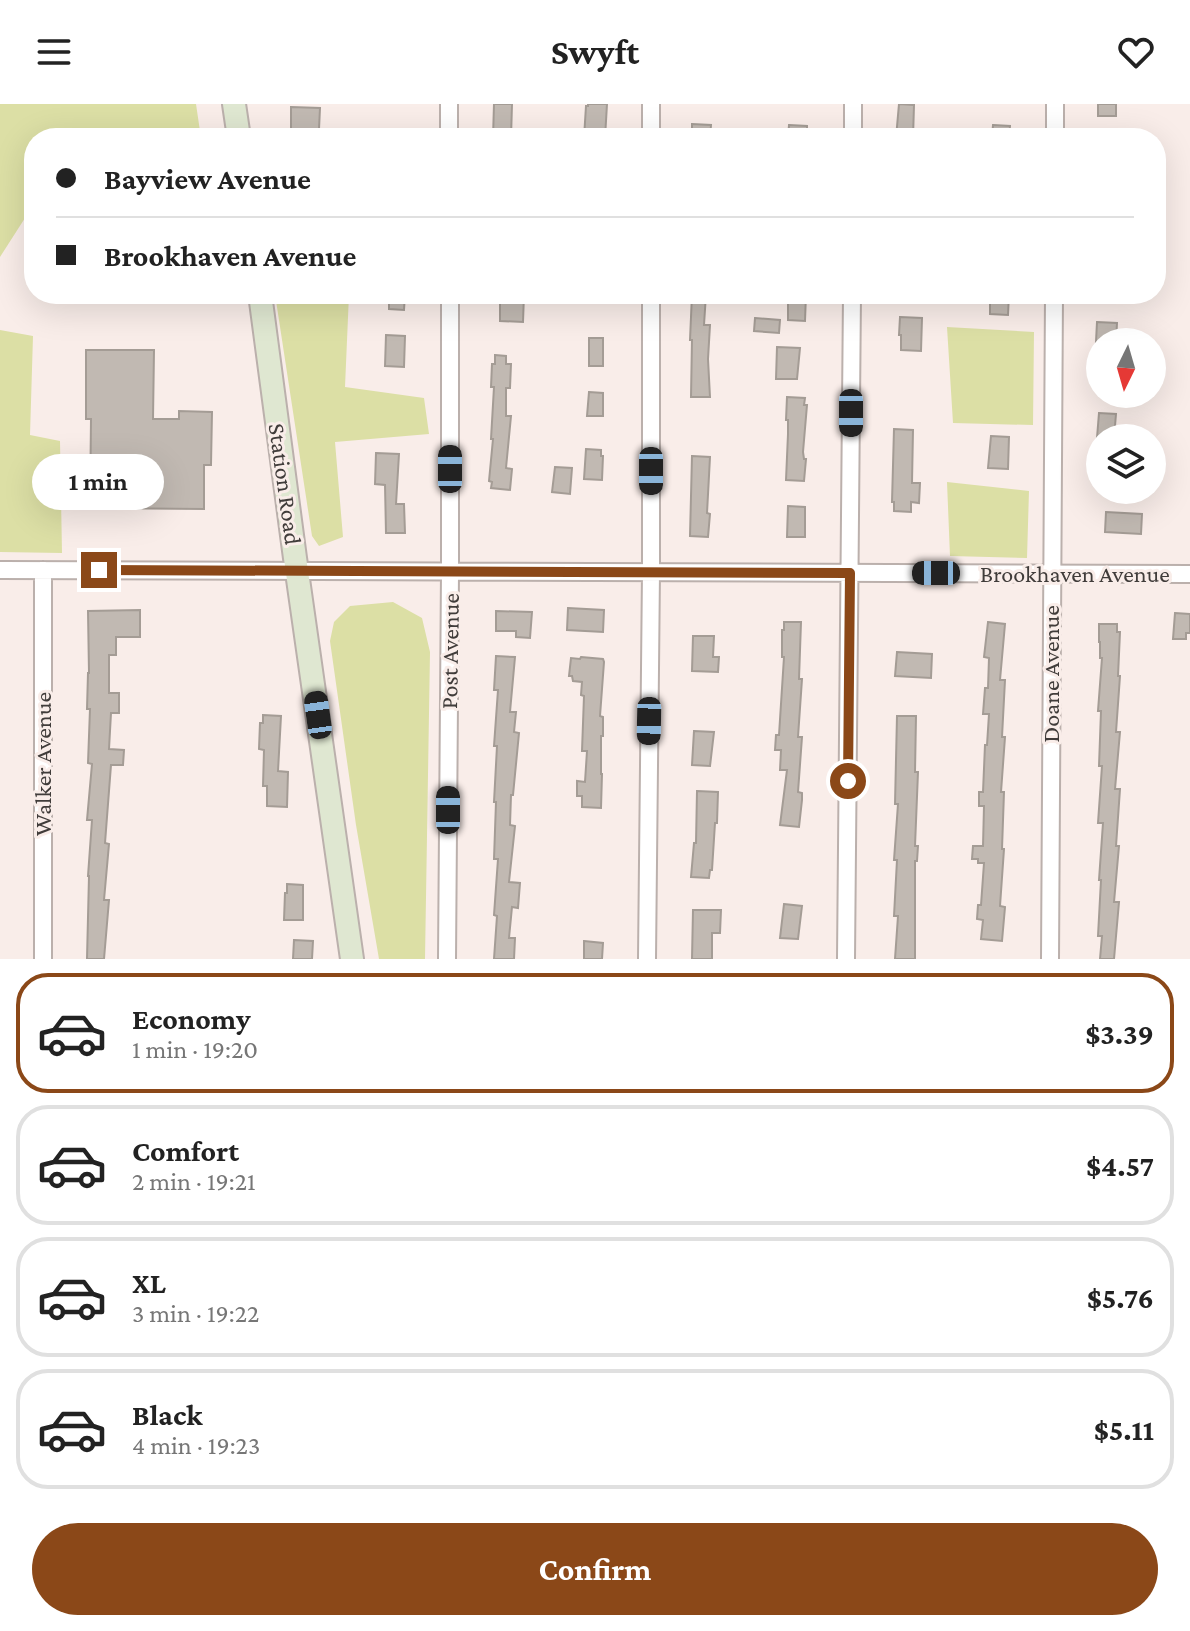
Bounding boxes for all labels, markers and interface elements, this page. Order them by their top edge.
icon: menu [32,30,76,74]
icon: heart [1114,30,1158,74]
text: Swyft [551,32,639,72]
text: Bayview Avenue [104,162,311,195]
text: Brookhaven Avenue [104,239,356,272]
north arrow [1086,328,1166,408]
map controls [1086,328,1166,504]
car [839,389,863,437]
street label: Station Road [264,421,307,547]
button: layers [1086,424,1166,504]
car [438,445,462,493]
car [639,447,663,495]
callout: 1 min [33,454,165,510]
text: 1 min [68,467,128,496]
route end [81,552,117,588]
street label: Brookhaven Avenue [980,560,1170,587]
car [912,561,960,585]
street label: Post Avenue [435,593,464,709]
street label: Doane Avenue [1037,605,1064,743]
car [303,690,333,740]
street label: Walker Avenue [29,692,56,836]
car [637,697,661,745]
route start [830,763,866,799]
car [436,786,460,834]
icon: car [36,997,108,1069]
text: Economy [132,1002,251,1035]
text: $3.39 [1085,1017,1154,1050]
text: 1 min · 19:20 [132,1035,258,1064]
icon: car [36,1129,108,1201]
text: Comfort [132,1134,239,1167]
text: $4.57 [1086,1149,1154,1182]
text: 2 min · 19:21 [132,1167,256,1196]
icon: car [36,1261,108,1333]
text: XL [132,1266,166,1299]
text: $5.76 [1087,1281,1154,1314]
text: 3 min · 19:22 [132,1299,259,1328]
icon: car [36,1393,108,1465]
text: Black [132,1398,203,1431]
text: $5.11 [1094,1413,1154,1446]
text: 4 min · 19:23 [132,1431,260,1460]
button: Confirm [32,1523,1158,1615]

